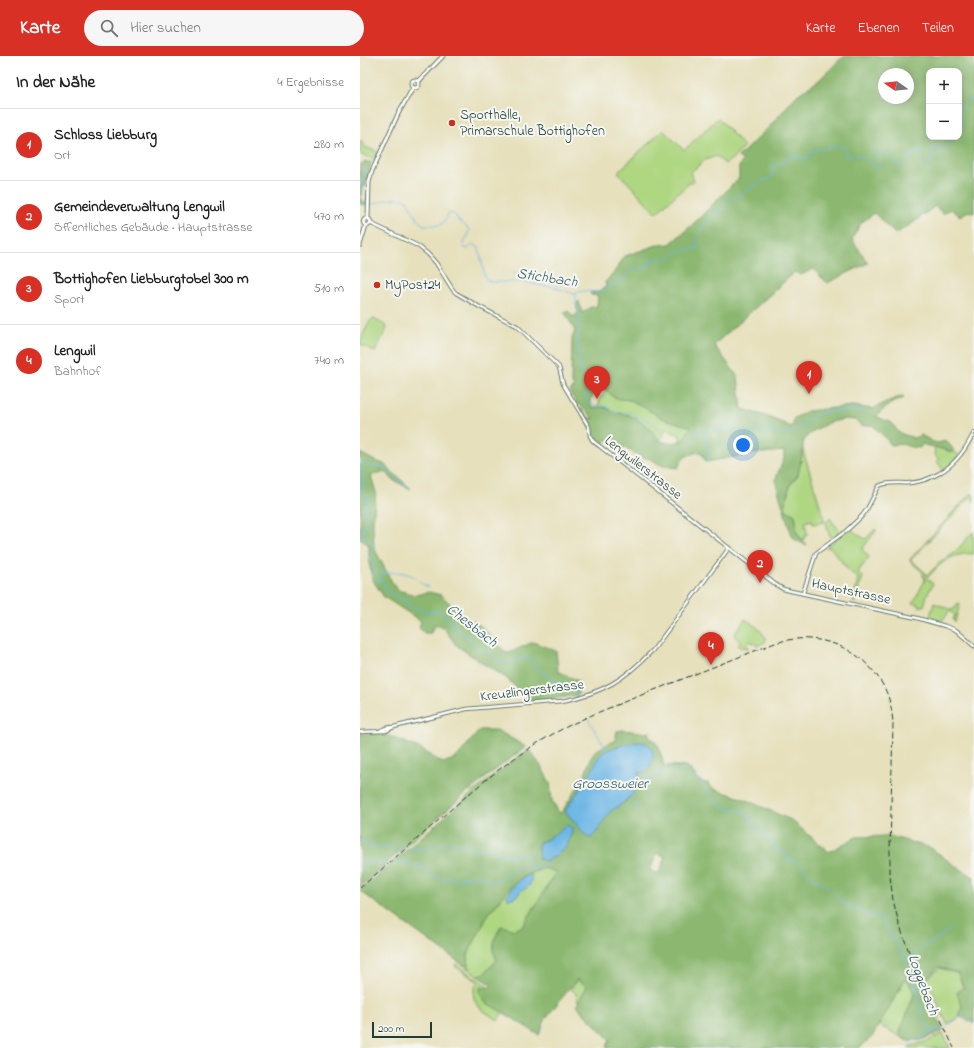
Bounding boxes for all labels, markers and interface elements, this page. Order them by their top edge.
search box [84,10,364,46]
text: Karte [20,15,60,42]
icon: search [98,17,120,39]
text: Hier suchen [130,17,201,39]
text: Karte [806,18,835,39]
text: Ebenen [857,18,900,39]
text: Teilen [922,18,954,39]
north arrow [878,68,914,104]
map controls [926,68,962,140]
button: + [926,68,962,104]
text: In der Nähe [16,70,95,95]
text: 4 Ergebnisse [277,73,344,92]
button: − [926,104,962,140]
place label: Sporthalle, Primarschule Bottighofen [460,105,605,143]
marker: Sporthalle, Primarschule Bottighofen [447,118,457,128]
text: Schloss Liebburg [54,124,157,146]
text: 1 [27,135,31,154]
text: 280 m [314,135,344,154]
text: Ort [54,146,71,165]
text: Gemeindeverwaltung Lengwil [54,196,225,218]
text: 2 [26,207,32,226]
text: 470 m [314,207,344,226]
text: Öffentliches Gebäude · Hauptstrasse [54,218,252,237]
water label: Stichbach [515,262,580,294]
text: Bottighofen Liebburgtobel 300 m [54,268,249,290]
place label: MyPost24 [385,275,441,297]
text: 3 [26,279,32,298]
text: 510 m [313,279,344,298]
marker: MyPost24 [372,280,382,290]
text: Sport [54,290,85,309]
text: Lengwil [54,340,95,362]
text: 4 [26,351,32,370]
text: 740 m [314,351,344,370]
pin: 1 [796,361,822,394]
text: Bahnhof [54,362,101,381]
pin: 3 [584,366,610,399]
street label: Lengwilerstrasse [599,431,687,506]
your location [733,435,753,455]
pin: 2 [747,550,773,583]
street label: Hauptstrasse [810,573,893,611]
water label: Chesbach [442,599,503,654]
pin: 4 [698,632,724,665]
street label: Kreuzlingerstrasse [479,674,586,709]
water label: Groossweier [572,773,650,795]
water label: Loggebach [901,951,944,1020]
scale bar [372,1020,432,1039]
text: 200 m [378,1021,404,1037]

